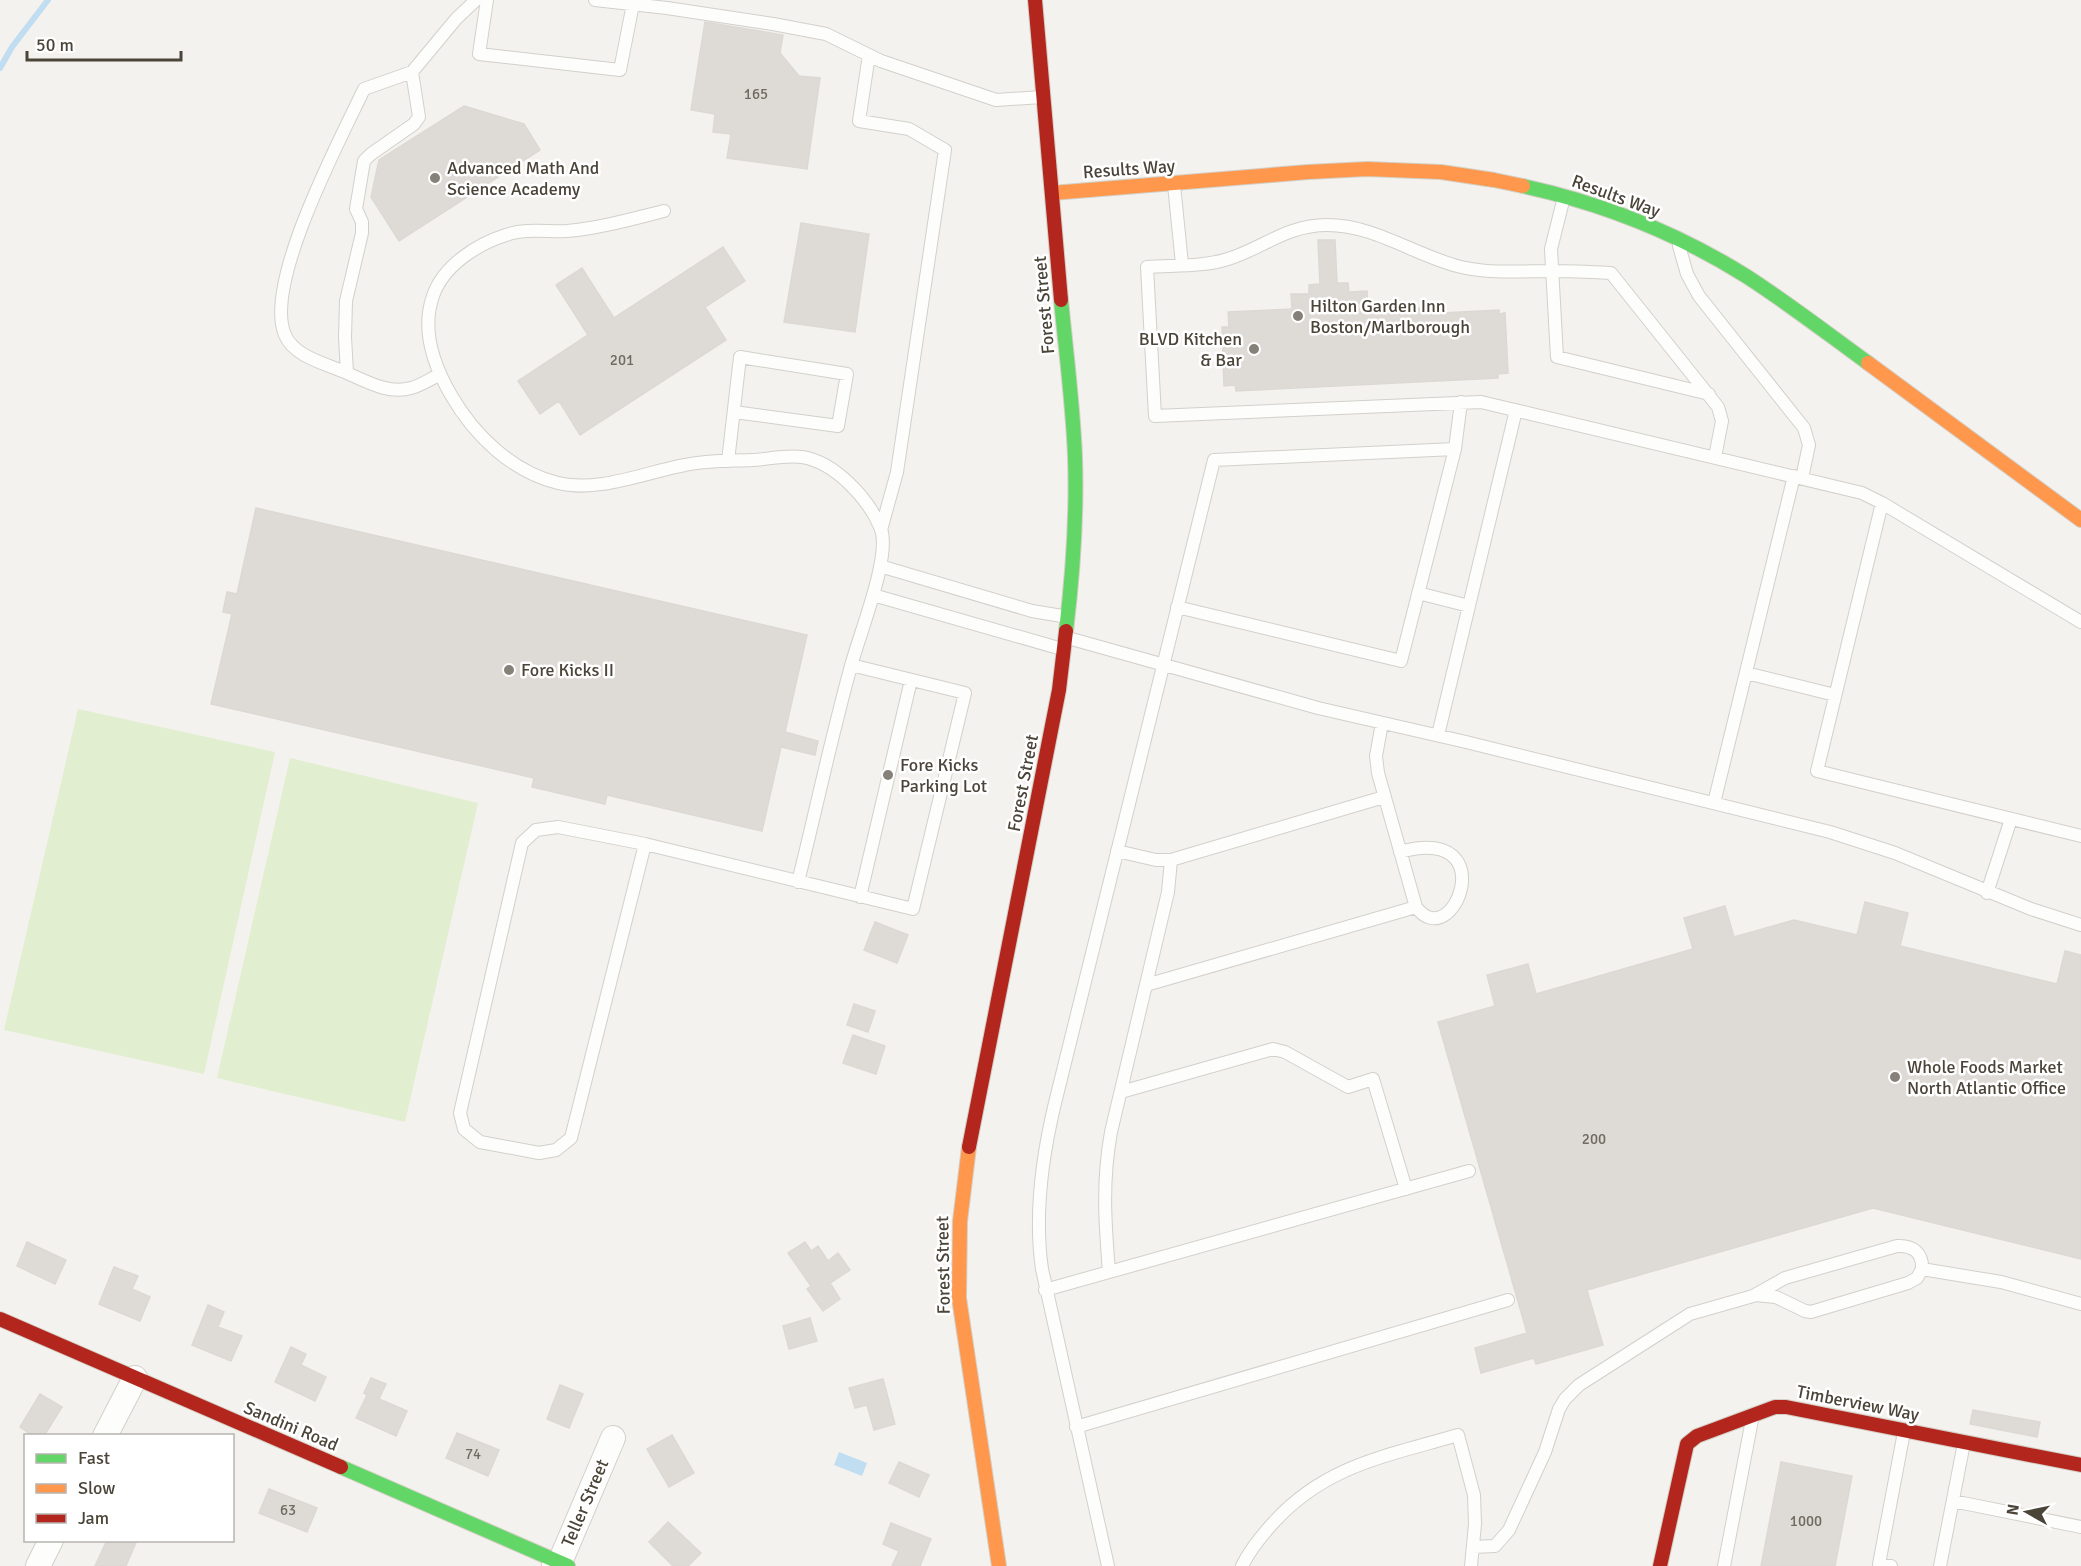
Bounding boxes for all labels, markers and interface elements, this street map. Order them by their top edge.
scale bar [27,24,182,62]
text: 50 m [36,34,74,56]
house number: 165 [744,85,768,103]
street label: Results Way [1082,155,1176,183]
place label: Advanced Math And Science Academy [447,157,599,200]
street label: Results Way [1569,170,1664,222]
marker: Advanced Math And Science Academy [428,171,442,185]
street label: Forest Street [1029,255,1059,355]
place label: Hilton Garden Inn Boston/Marlborough [1310,295,1470,338]
marker: Hilton Garden Inn Boston/Marlborough [1291,309,1305,323]
place label: BLVD Kitchen & Bar [1139,328,1242,371]
marker: BLVD Kitchen & Bar [1247,342,1261,356]
house number: 201 [610,351,634,369]
place label: Fore Kicks II [521,659,614,681]
marker: Fore Kicks II [502,663,516,677]
street label: Forest Street [1003,733,1043,833]
place label: Fore Kicks Parking Lot [900,754,987,797]
marker: Fore Kicks Parking Lot [881,768,895,782]
place label: Whole Foods Market North Atlantic Office [1907,1056,2066,1099]
marker: Whole Foods Market North Atlantic Office [1888,1070,1902,1084]
house number: 200 [1582,1130,1606,1148]
street label: Forest Street [931,1216,955,1314]
street label: Timberview Way [1795,1380,1922,1426]
street label: Sandini Road [240,1396,342,1456]
legend [24,1434,234,1542]
house number: 74 [465,1445,481,1463]
text: Fast [78,1447,110,1469]
street label: Teller Street [557,1456,613,1550]
text: Slow [78,1477,115,1499]
north arrow [1997,1482,2057,1542]
house number: 63 [280,1501,296,1519]
text: N [2002,1503,2024,1517]
text: Jam [78,1507,109,1529]
house number: 1000 [1790,1512,1822,1530]

